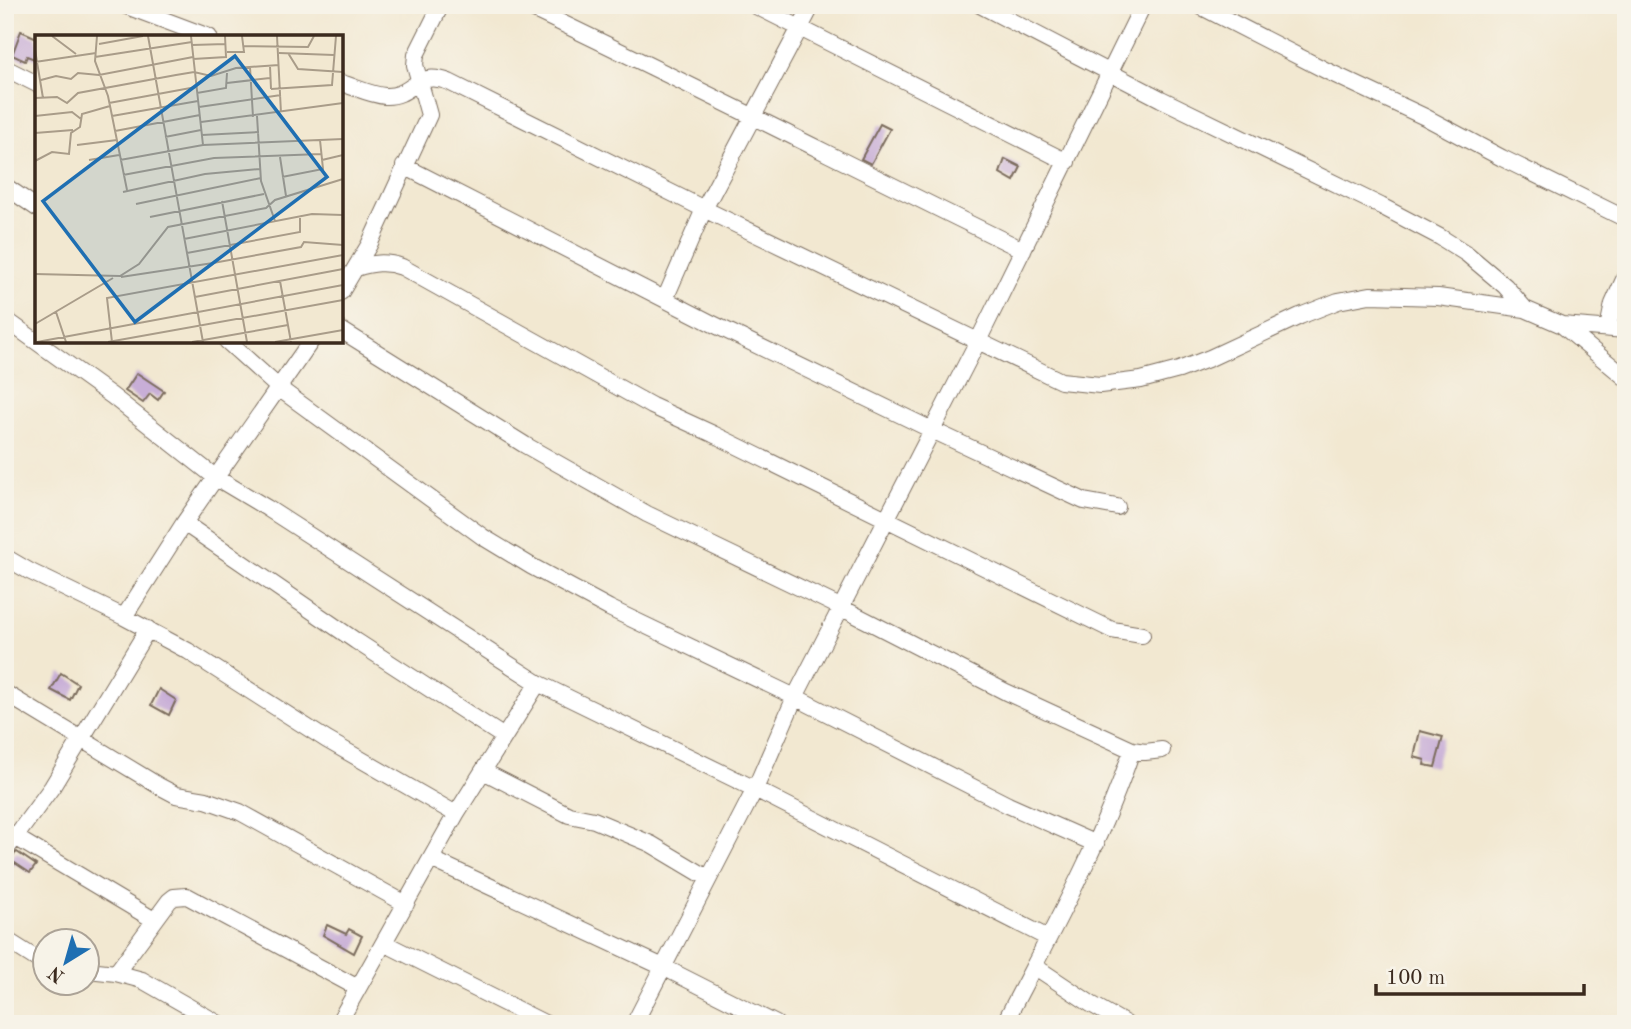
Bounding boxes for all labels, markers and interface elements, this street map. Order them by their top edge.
inset map [35,35,343,343]
north arrow [32,928,102,998]
scale bar [1376,952,1584,996]
text: N [45,961,69,986]
text: 100 m [1386,968,1445,989]

